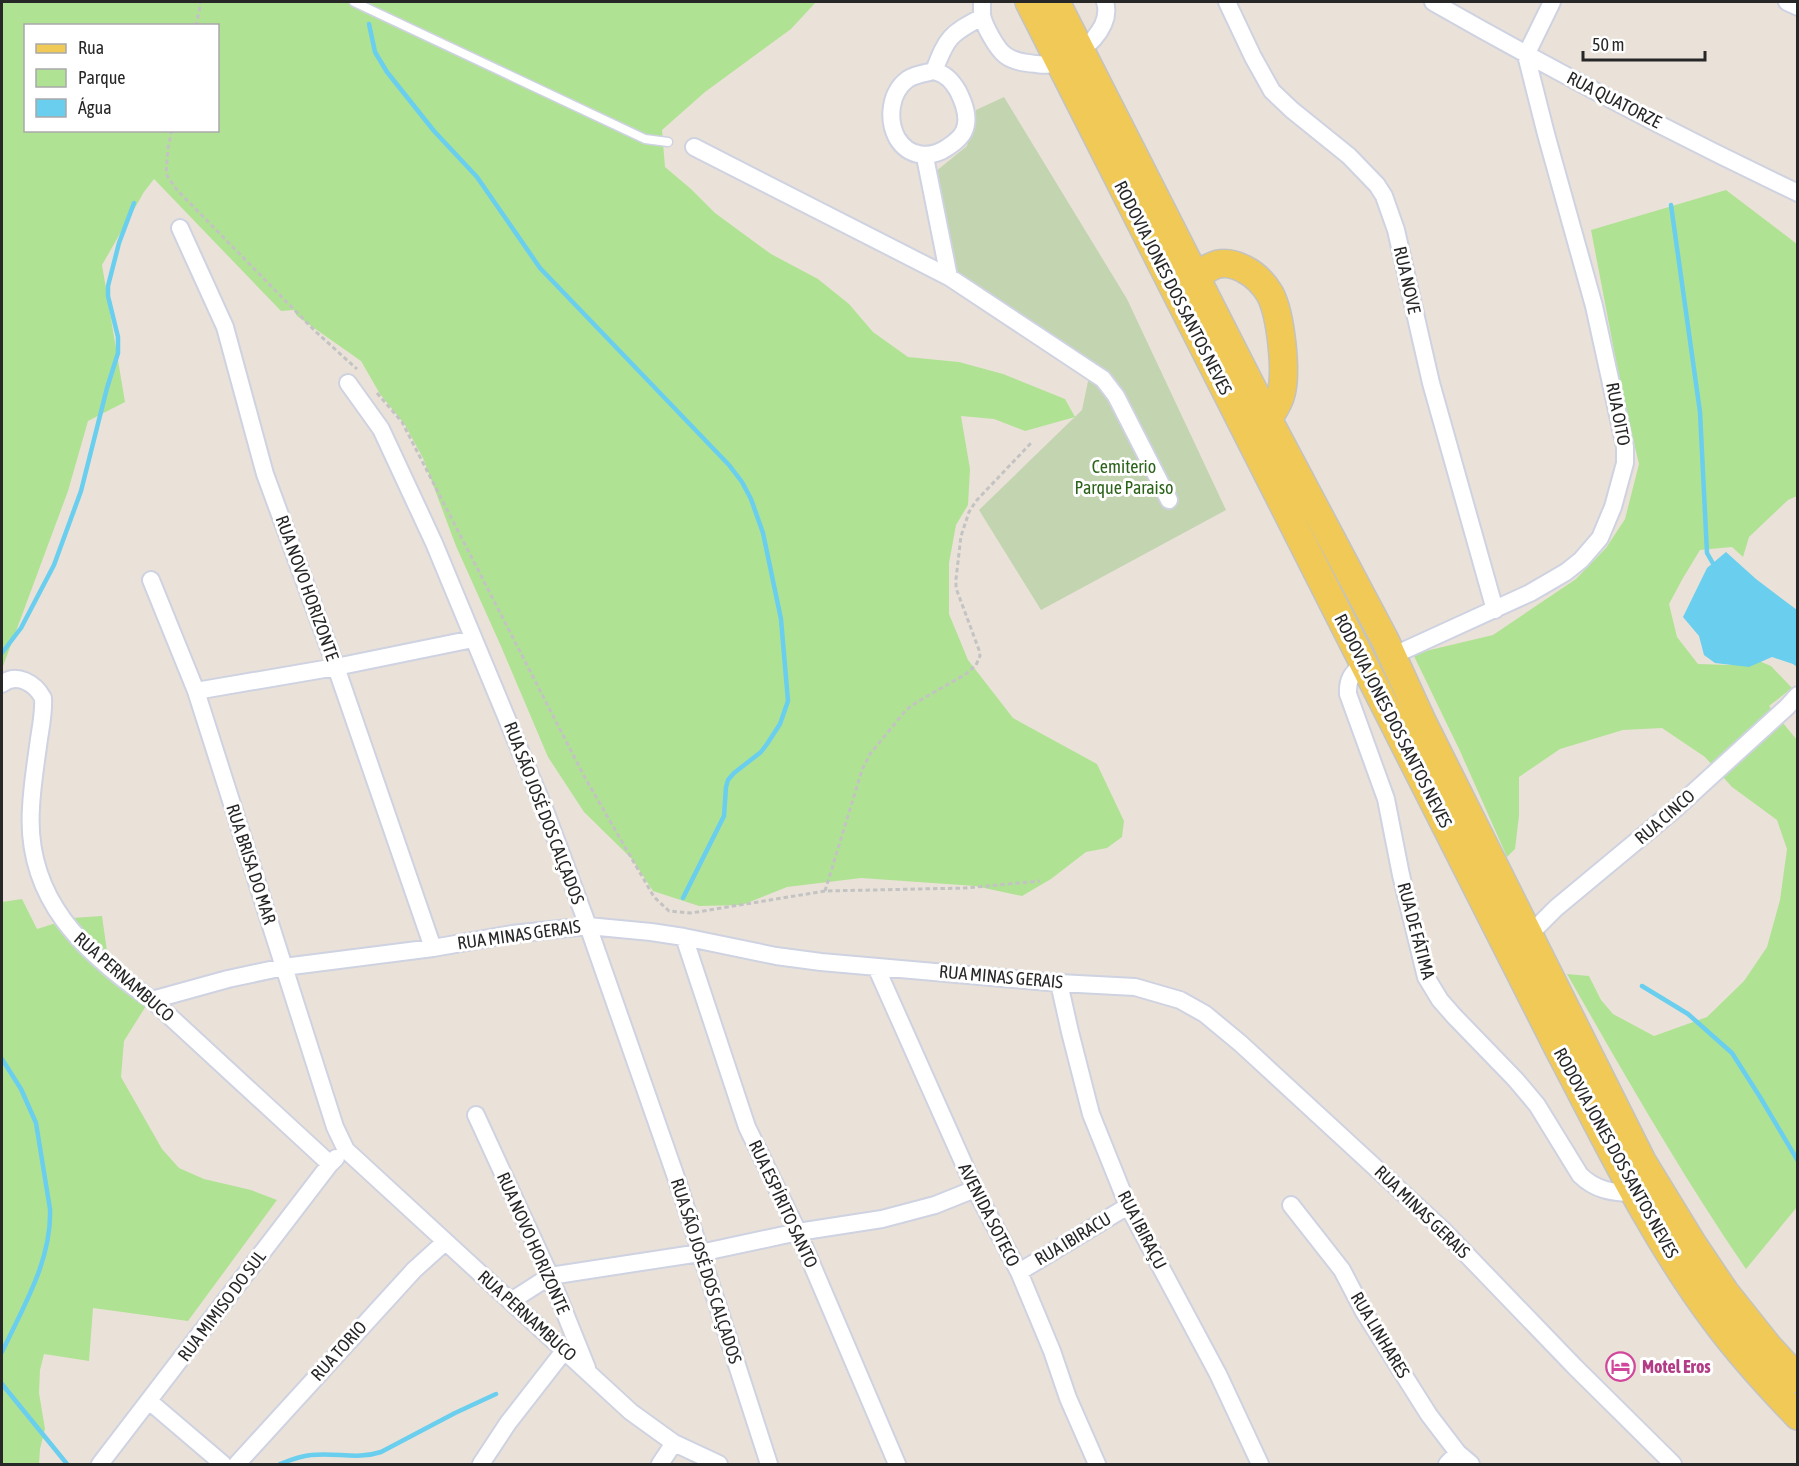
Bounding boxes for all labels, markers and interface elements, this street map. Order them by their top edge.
legend [24,24,219,132]
scale bar [1583,24,1704,62]
text: 50 m [1592,34,1624,55]
text: Rua [78,37,104,58]
text: Parque [78,67,126,88]
street label: RUA QUATORZE [1564,67,1665,132]
text: Água [78,97,112,118]
street label: RODOVIA JONES DOS SANTOS NEVES [1110,177,1237,399]
street label: RUA NOVE [1390,244,1425,316]
street label: RUA OITO [1602,380,1635,447]
park label: Cemiterio Parque Paraiso [1074,456,1174,498]
street label: RUA NOVO HORIZONTE [271,512,344,664]
street label: RODOVIA JONES DOS SANTOS NEVES [1330,610,1457,832]
street label: RUA SÃO JOSÉ DOS CALÇADOS [500,719,589,907]
street label: RUA CINCO [1630,785,1699,848]
street label: RUA BRISA DO MAR [222,801,281,926]
street label: RUA DE FÁTIMA [1393,880,1440,982]
street label: RUA MINAS GERAIS [456,915,582,954]
street label: RUA PERNAMBUCO [70,928,179,1026]
street label: RUA MINAS GERAIS [938,961,1064,992]
street label: RODOVIA JONES DOS SANTOS NEVES [1550,1044,1683,1262]
street label: RUA ESPÍRITO SANTO [745,1136,822,1271]
street label: AVENIDA SOTECO [954,1160,1024,1270]
street label: RUA MINAS GERAIS [1370,1161,1475,1263]
street label: RUA NOVO HORIZONTE [493,1169,574,1317]
street label: RUA SÃO JOSÉ DOS CALÇADOS [667,1176,746,1366]
street label: RUA IBIRAÇU [1114,1187,1171,1272]
street label: RUA IBIRACU [1031,1208,1115,1270]
street label: RUA MIMISO DO SUL [173,1246,270,1365]
street label: RUA PERNAMBUCO [474,1266,581,1365]
street label: RUA LINHARES [1347,1288,1415,1382]
street label: RUA TORIO [306,1316,371,1385]
hotel icon: Motel Eros [1605,1351,1637,1383]
place label: Motel Eros [1642,1356,1711,1377]

